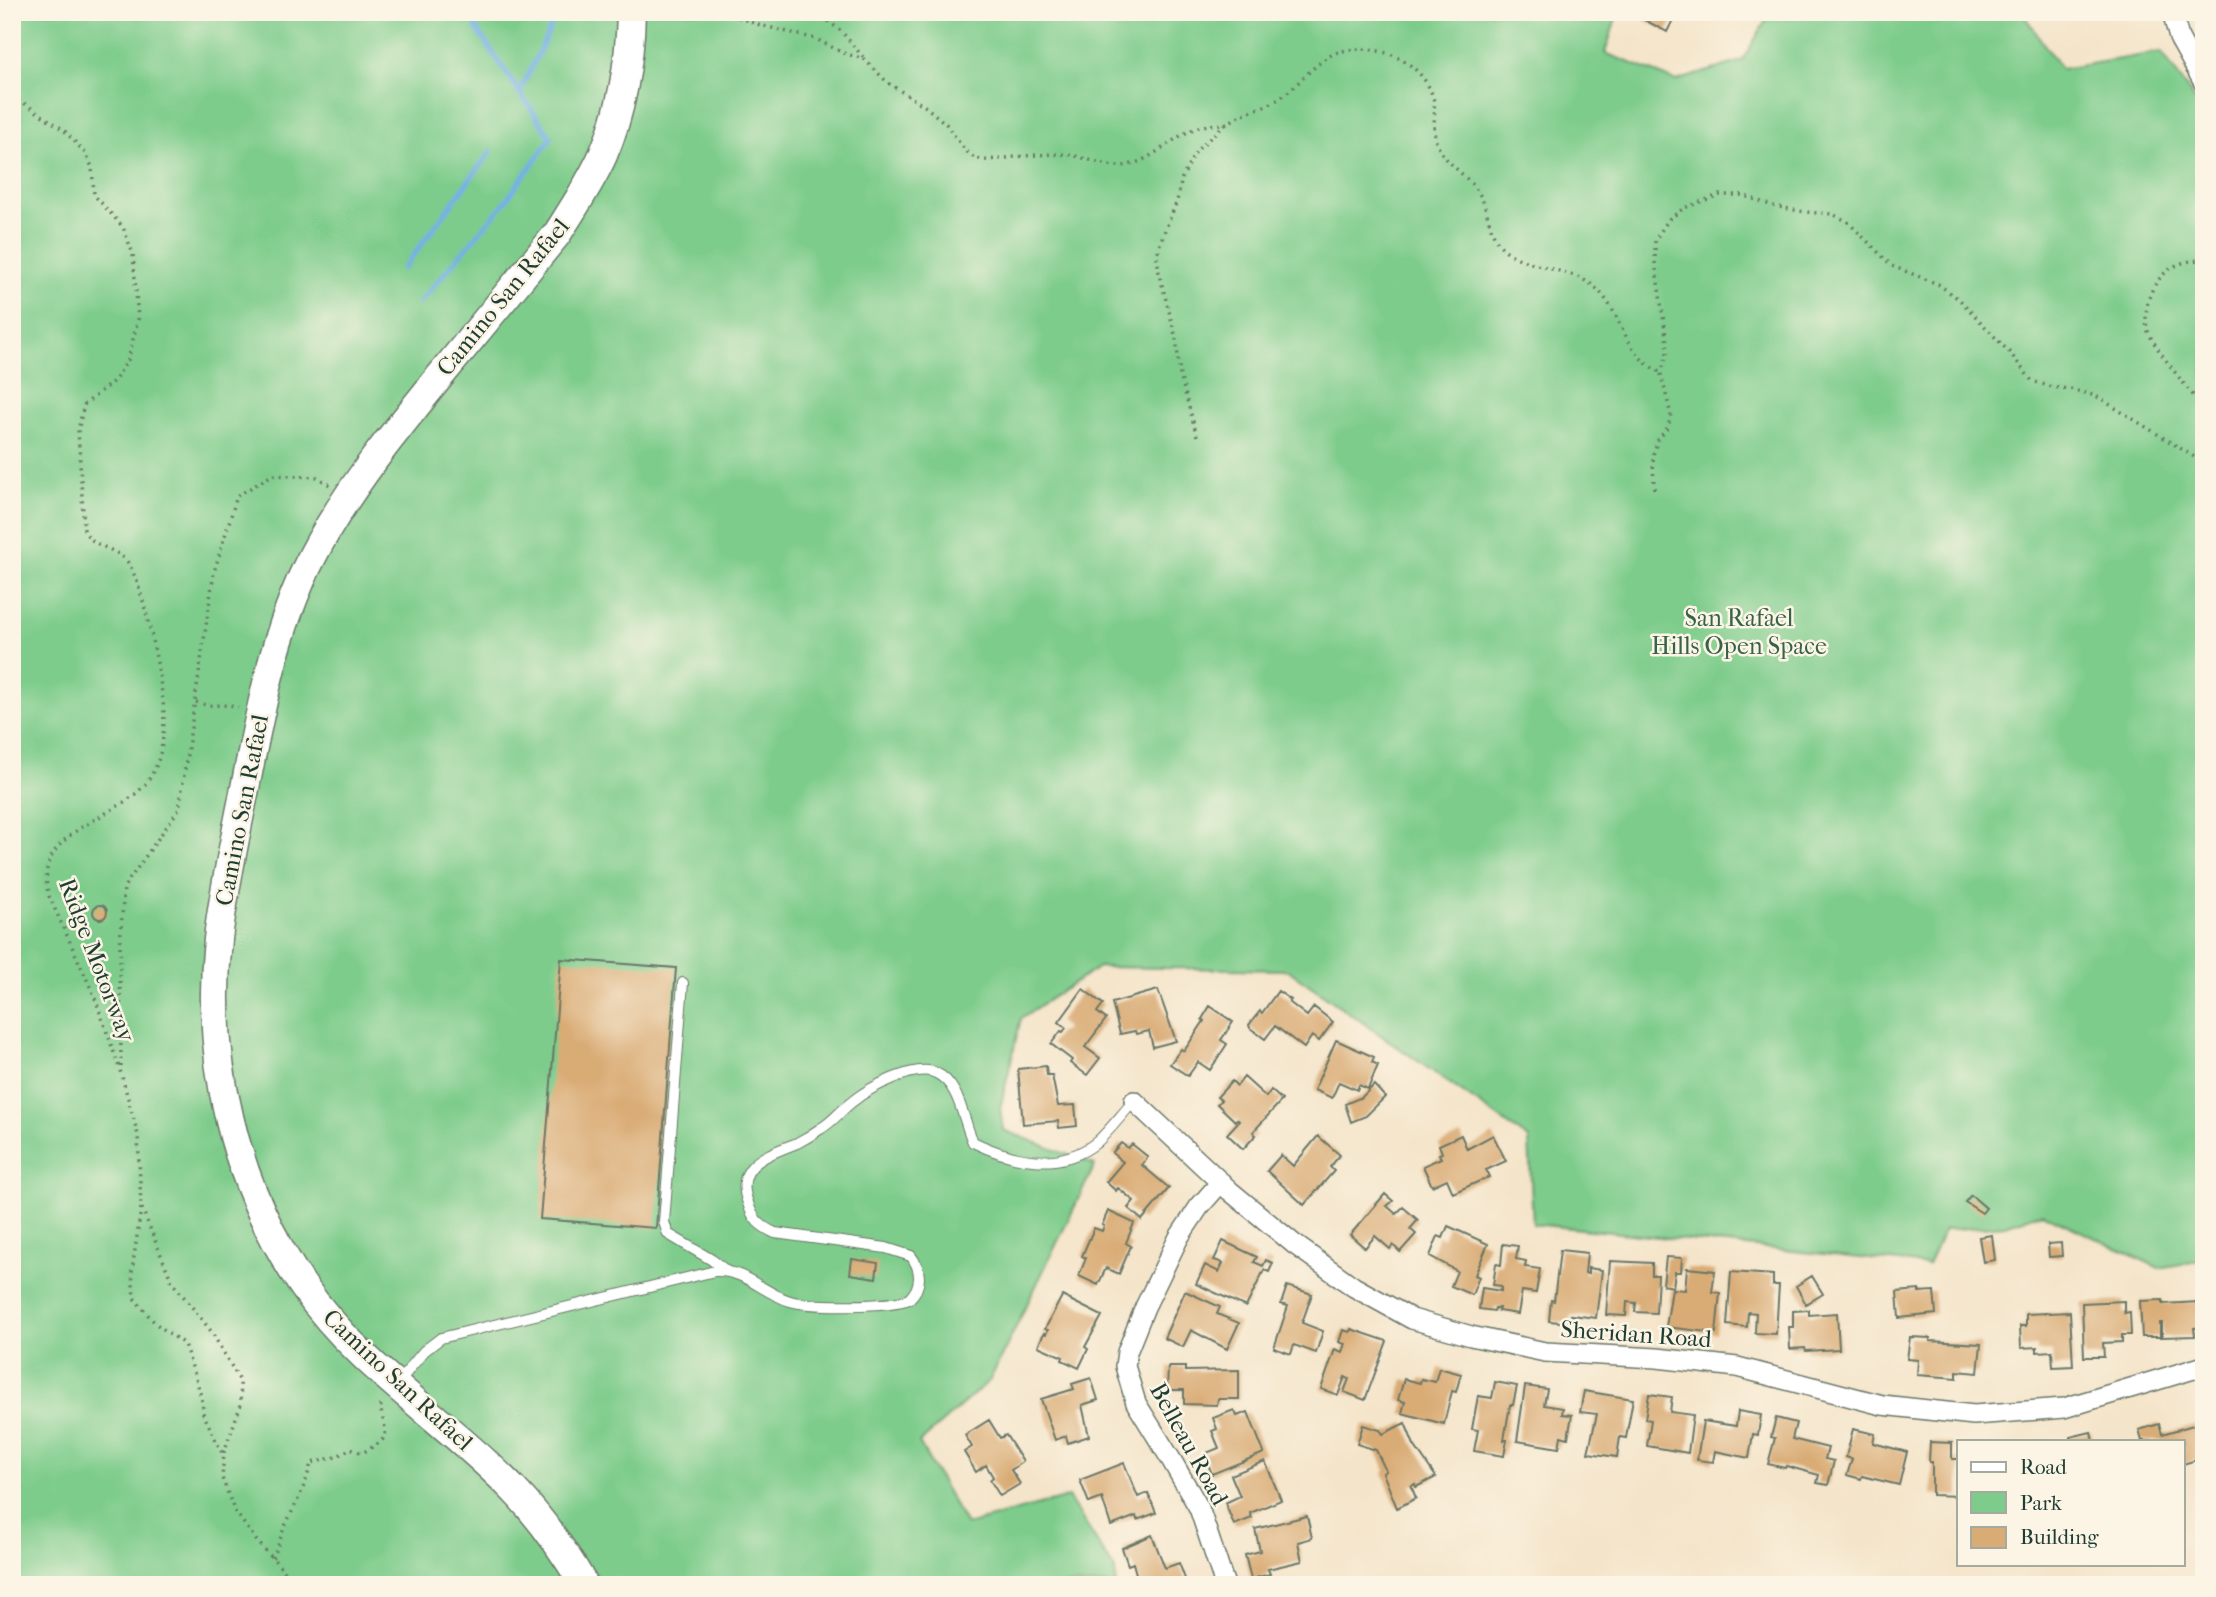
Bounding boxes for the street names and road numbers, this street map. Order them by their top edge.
street label: Camino San Rafael [431,212,575,381]
street label: Camino San Rafael [210,712,274,908]
street label: Ridge Motorway [53,874,141,1047]
street label: Camino San Rafael [317,1303,479,1457]
street label: Sheridan Road [1559,1315,1713,1353]
street label: Belleau Road [1144,1378,1235,1511]

